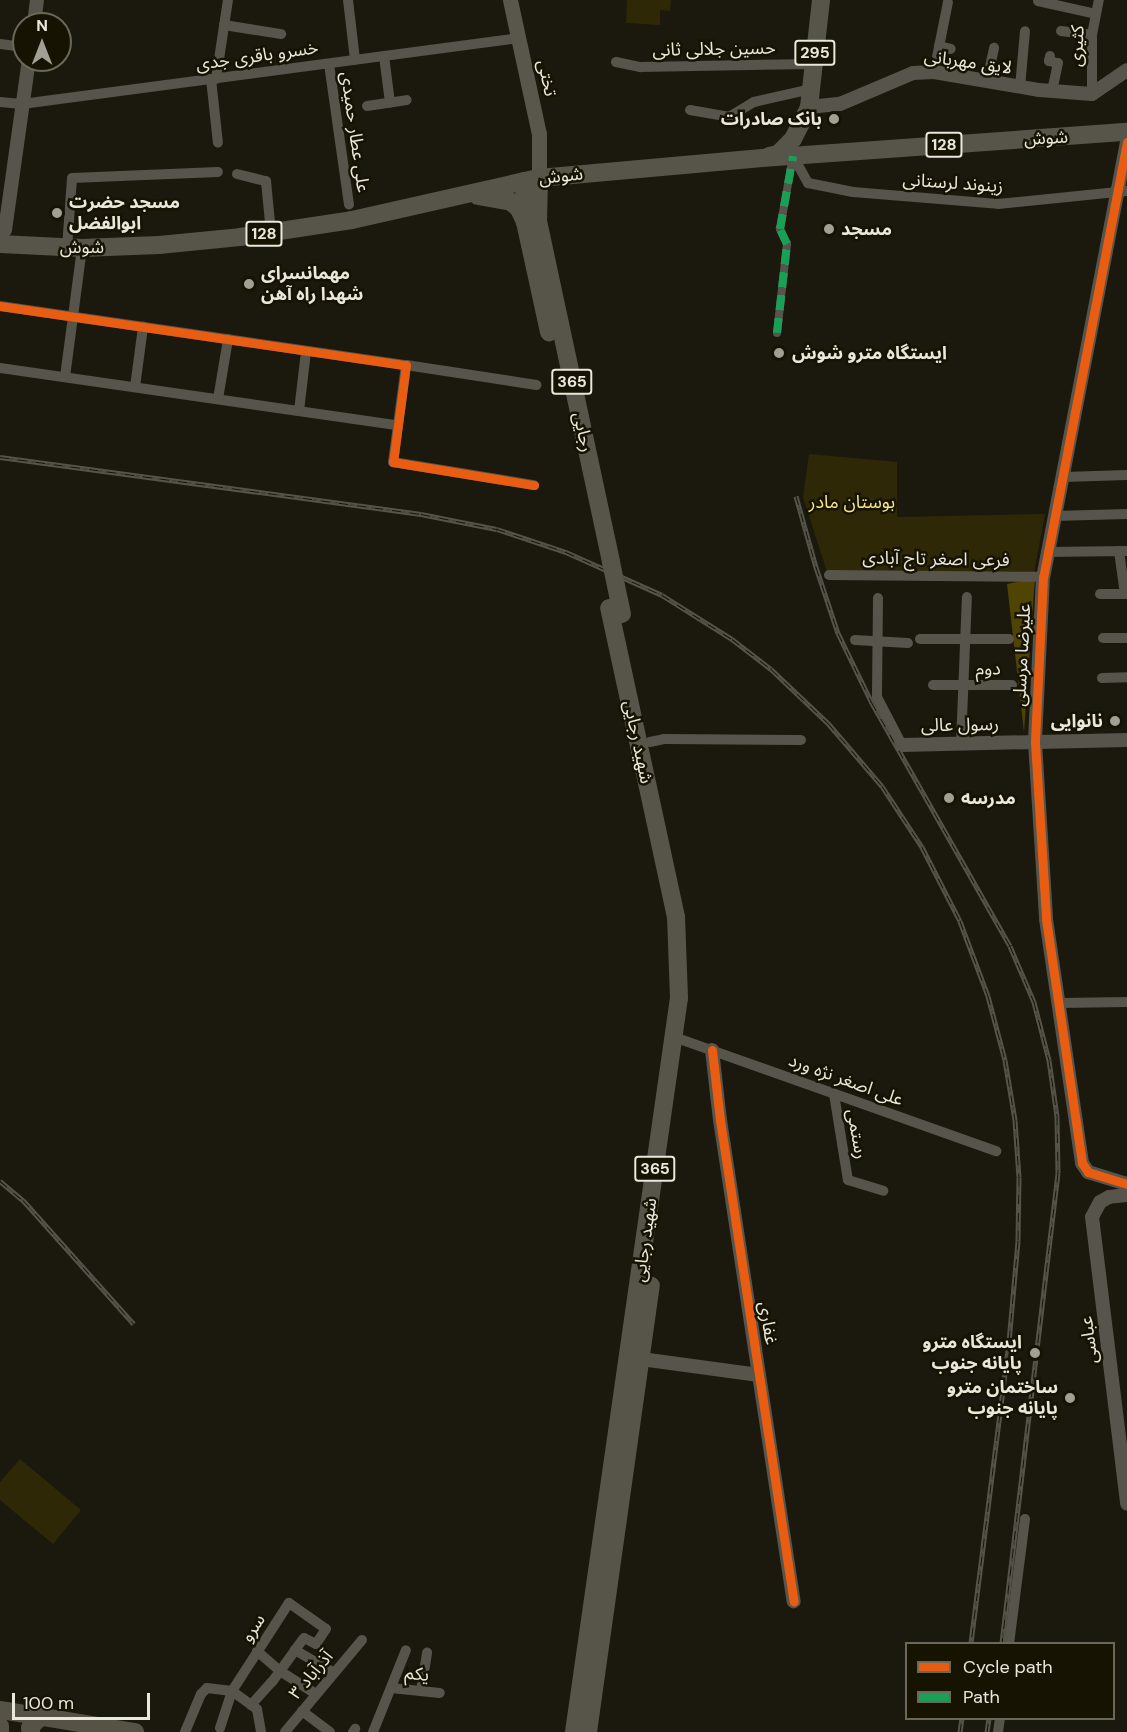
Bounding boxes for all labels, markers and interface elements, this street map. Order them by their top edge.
north arrow [12,12,72,72]
text: N [36,15,48,36]
street label: کثیری [1065,25,1089,67]
street label: خسرو باقری جدی [194,37,320,75]
street label: حسین جلالی ثانی [652,37,776,61]
road number: 295 [794,40,836,66]
street label: لایق مهربانی [923,45,1013,79]
street label: تختی [533,58,561,98]
street label: علی عطار حمیدی [336,70,374,194]
place label: بانک صادرات [721,108,822,130]
marker: بانک صادرات [827,112,841,126]
street label: شوش [1023,126,1069,150]
road number: 128 [924,132,964,158]
street label: شوش [538,163,584,189]
street label: زینوند لرستانی [902,169,1004,197]
place label: مسجد حضرت ابوالفضل [69,192,180,234]
marker: مسجد حضرت ابوالفضل [50,206,64,220]
place label: مسجد [841,218,892,240]
road number: 128 [244,221,284,247]
marker: مسجد [822,222,836,236]
street label: شوش [60,236,104,258]
place label: مهمانسرای شهدا راه آهن [261,263,363,306]
marker: مهمانسرای شهدا راه آهن [242,277,256,291]
place label: ایستگاه مترو شوش [792,342,947,364]
marker: ایستگاه مترو شوش [770,344,788,362]
road number: 365 [551,369,593,395]
street label: رجایی [568,410,598,454]
park label: بوستان مادر [809,491,895,513]
street label: فرعی اصغر تاج آبادی [862,547,1010,571]
street label: علیرضا مرسلی [1009,603,1035,707]
street label: دوم [975,658,1001,680]
street label: شهید رجایی [619,698,657,786]
place label: نانوایی [1051,710,1103,732]
street label: رسول عالی [921,714,999,736]
marker: نانوایی [1108,714,1122,728]
place label: مدرسه [961,787,1016,809]
marker: مدرسه [942,791,956,805]
street label: علی اصغر نژه ورد [786,1049,906,1111]
street label: رستمی [842,1107,872,1161]
road number: 365 [634,1156,676,1182]
street label: شهید رجایی [628,1197,662,1283]
street label: غفاری [754,1300,782,1346]
street label: عباسی [1075,1315,1103,1365]
place label: ایستگاه مترو پایانه جنوب [922,1332,1022,1374]
marker: ایستگاه مترو پایانه جنوب [1026,1344,1044,1362]
place label: ساختمان مترو پایانه جنوب [947,1377,1058,1420]
marker: ساختمان مترو پایانه جنوب [1063,1391,1077,1405]
street label: سرو [236,1610,270,1646]
legend [905,1642,1115,1720]
street label: ۳ آذرآباد [284,1646,338,1704]
text: Cycle path [963,1655,1053,1679]
street label: یکم [404,1662,430,1686]
scale bar [15,1681,153,1719]
text: Path [963,1685,1000,1709]
text: 100 m [23,1691,74,1715]

